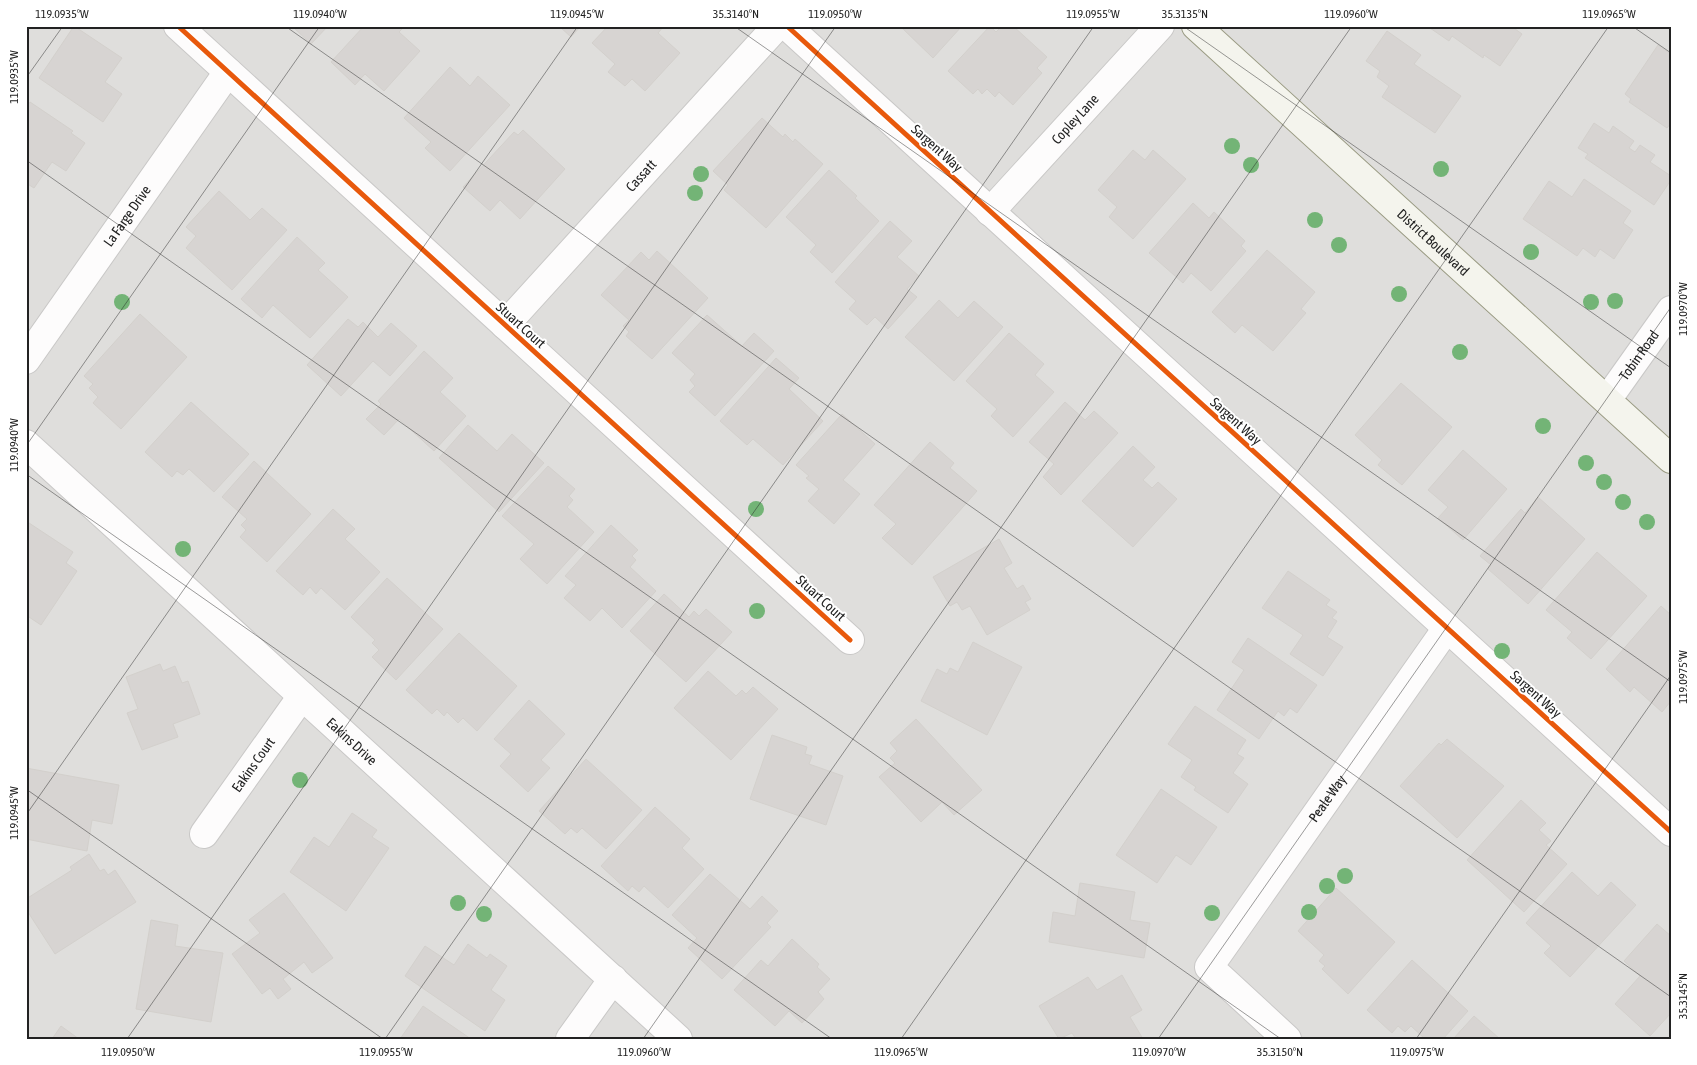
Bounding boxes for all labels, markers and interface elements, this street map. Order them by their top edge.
text: 119.0935°W [35,7,89,21]
text: 119.0940°W [293,7,347,21]
text: 119.0945°W [550,7,604,21]
text: 35.3140°N [713,7,759,21]
text: 119.0950°W [808,7,862,21]
text: 119.0955°W [1066,7,1120,21]
text: 35.3135°N [1162,7,1208,21]
text: 119.0960°W [1324,7,1378,21]
text: 119.0965°W [1582,7,1636,21]
text: 119.0935°W [7,50,21,104]
street label: Copley Lane [1048,91,1102,147]
street label: Sargent Way [908,121,966,175]
street label: Cassatt [622,156,659,195]
street label: La Farge Drive [100,182,154,249]
street label: District Boulevard [1394,206,1472,279]
text: 119.0970°W [1676,282,1690,336]
street label: Stuart Court [493,299,549,351]
street label: Tobin Road [1616,327,1662,383]
street label: Sargent Way [1207,394,1265,448]
text: 119.0940°W [7,418,21,472]
street label: Stuart Court [793,572,849,624]
text: 119.0975°W [1676,650,1690,704]
street label: Sargent Way [1507,667,1565,721]
street label: Eakins Drive [323,714,380,768]
street label: Eakins Court [228,734,278,795]
street label: Peale Way [1305,772,1349,825]
text: 119.0945°W [7,786,21,840]
text: 35.3145°N [1676,973,1690,1019]
text: 119.0950°W [101,1045,155,1059]
text: 119.0955°W [359,1045,413,1059]
text: 119.0960°W [617,1045,671,1059]
text: 119.0965°W [874,1045,928,1059]
text: 119.0970°W [1132,1045,1186,1059]
text: 35.3150°N [1257,1045,1303,1059]
text: 119.0975°W [1390,1045,1444,1059]

